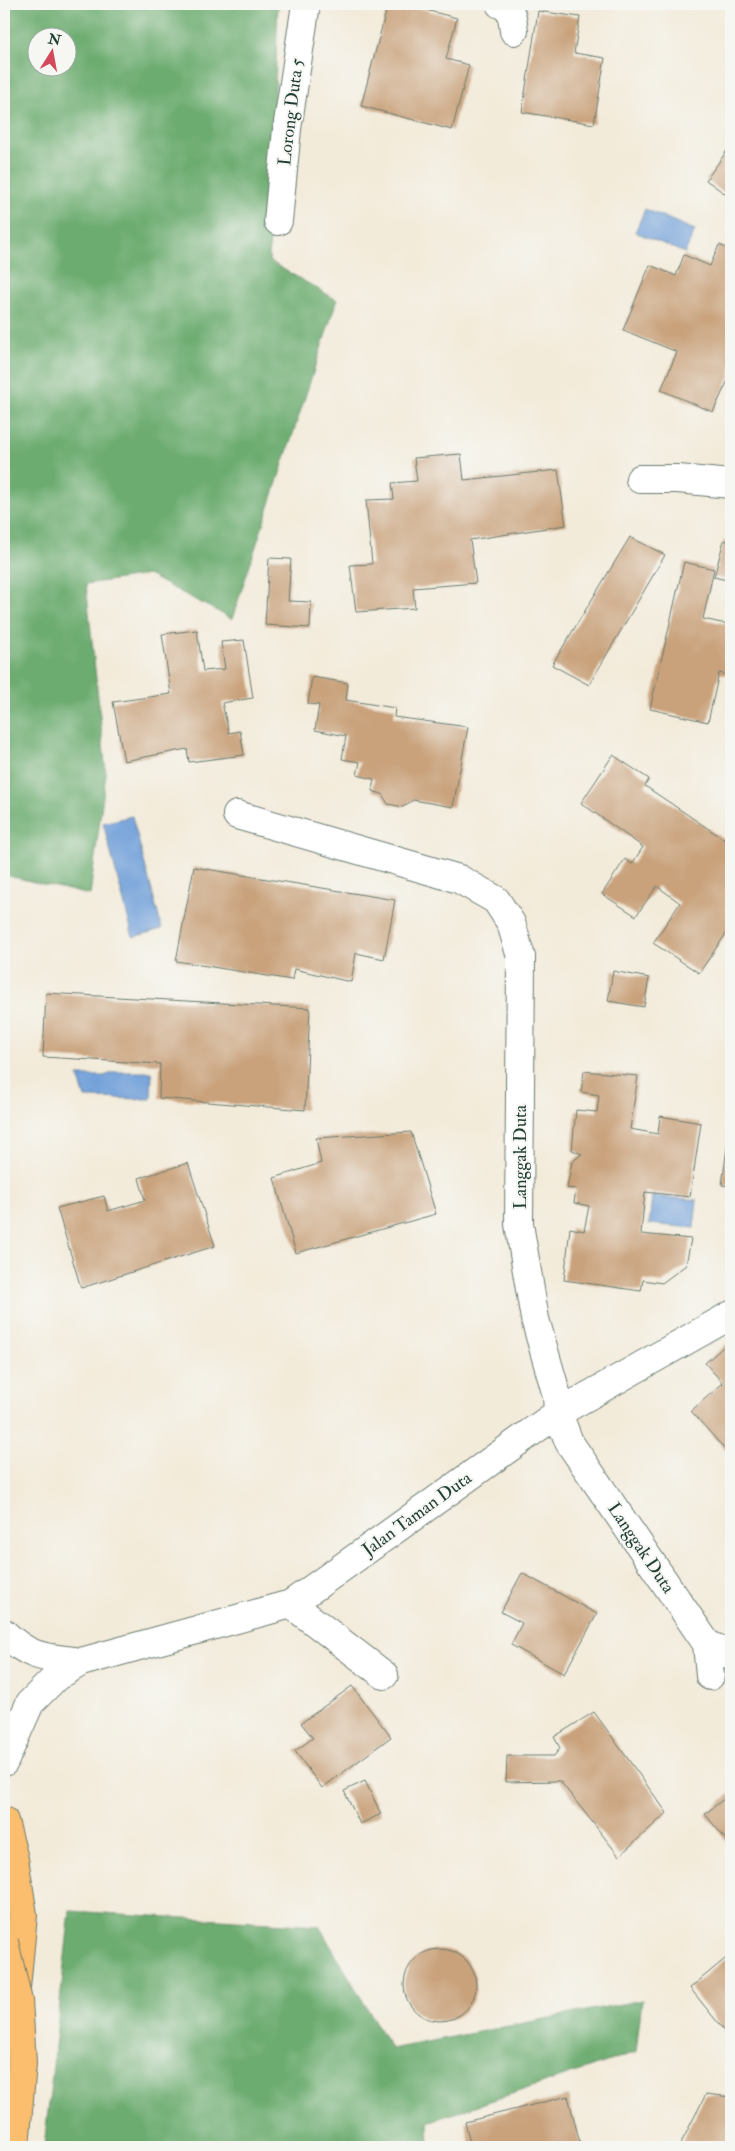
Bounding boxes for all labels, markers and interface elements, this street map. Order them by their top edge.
north arrow [28,28,78,78]
text: N [46,30,63,49]
street label: Lorong Duta 5 [273,57,309,167]
street label: Langgak Duta [509,1104,532,1209]
street label: Jalan Taman Duta [357,1466,477,1562]
street label: Langgak Duta [602,1498,680,1598]

